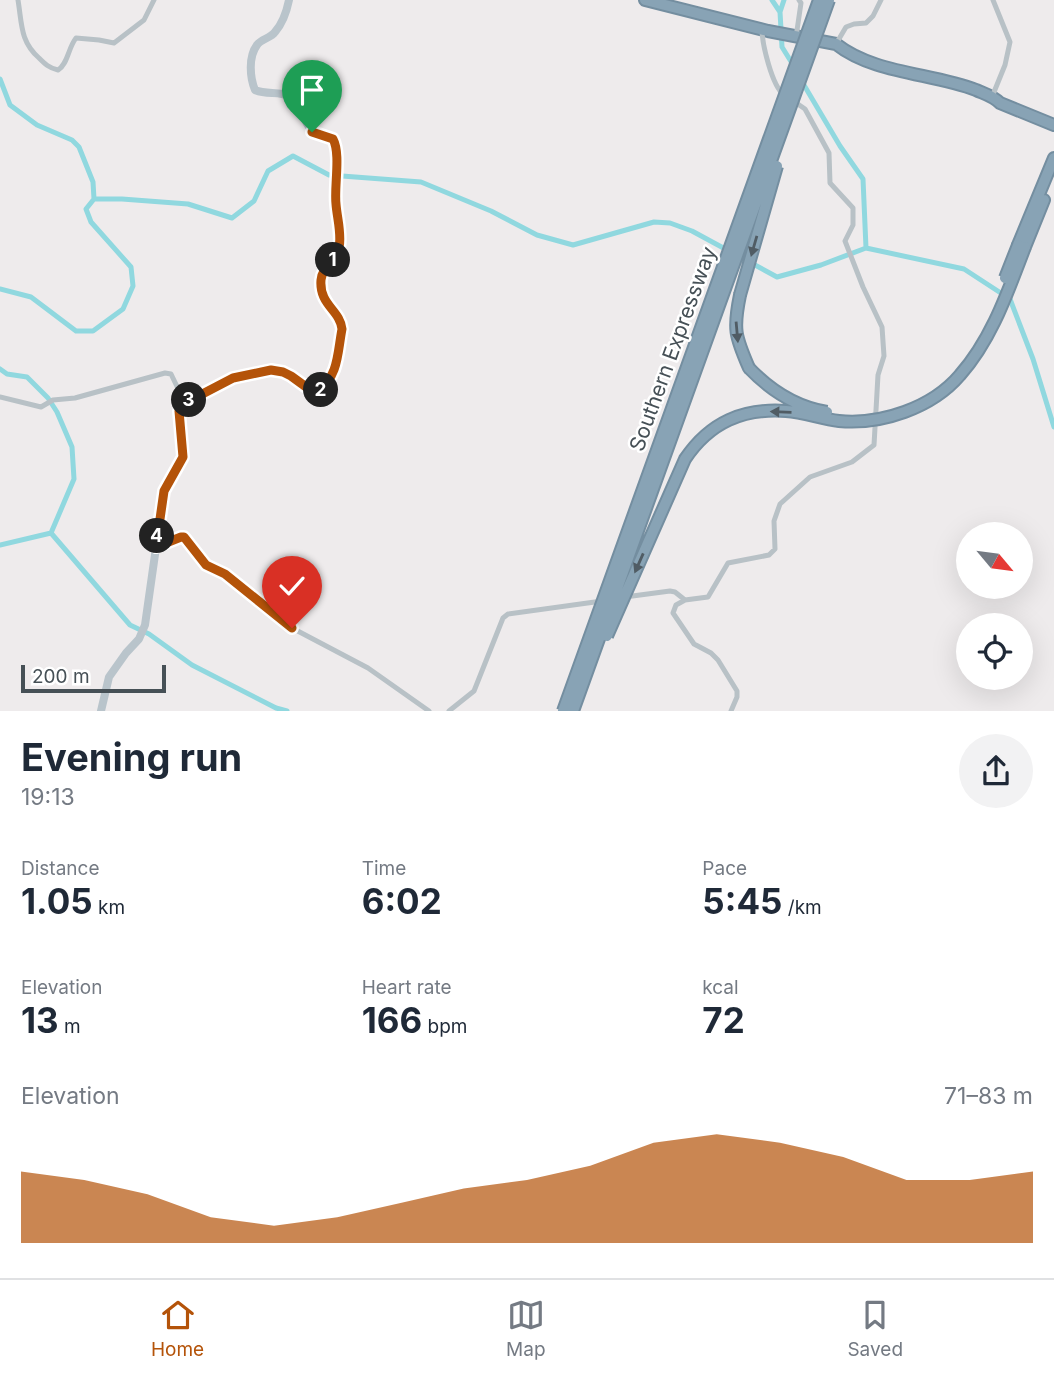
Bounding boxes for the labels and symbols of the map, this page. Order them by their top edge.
pin [282,60,342,132]
one-way arrow [749,235,759,256]
pin: 1 [316,243,350,278]
street label: Southern Expressway [624,243,721,455]
one-way arrow [732,322,743,344]
pin: 2 [304,372,338,408]
pin: 3 [172,382,206,418]
one-way arrow [770,406,792,417]
pin: 4 [140,518,174,554]
north arrow [956,522,1032,598]
one-way arrow [633,553,644,574]
pin [262,556,322,628]
scale bar [21,662,166,694]

